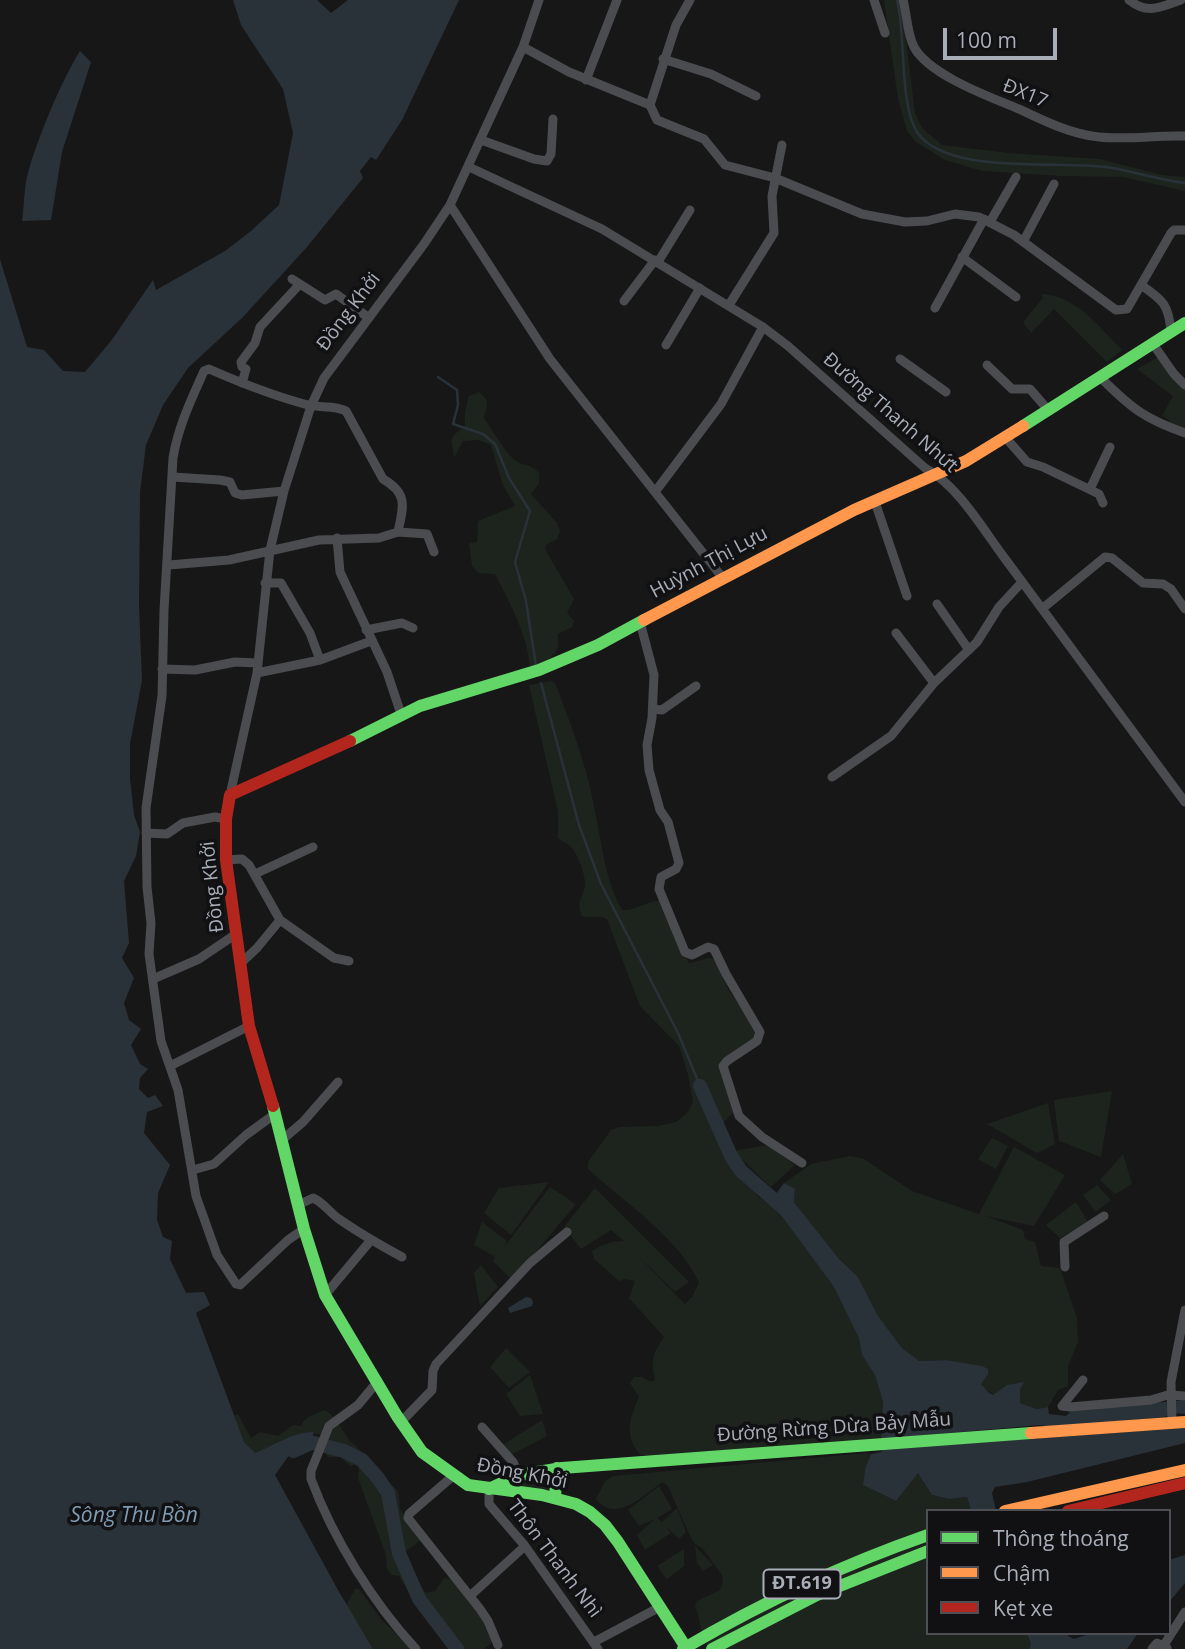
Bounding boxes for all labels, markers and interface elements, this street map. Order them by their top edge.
scale bar [947,14,1061,58]
text: 100 m [956,26,1017,54]
street label: ĐX17 [999,75,1051,113]
street label: Đồng Khởi [312,268,386,356]
street label: Đường Thanh Nhứt [818,348,962,478]
street label: Huỳnh Thị Lựu [647,523,771,603]
street label: Đồng Khởi [197,840,229,934]
street label: Đường Rừng Dừa Bảy Mẫu [716,1408,952,1448]
street label: Đồng Khởi [475,1454,569,1494]
street label: Thôn Thanh Nhì [502,1496,606,1622]
water label: Sông Thu Bồn [70,1503,198,1529]
legend [926,1509,1171,1635]
text: Thông thoáng [993,1524,1129,1552]
text: Chậm [993,1559,1050,1587]
road number: ĐT.619 [764,1569,840,1598]
text: Kẹt xe [993,1594,1053,1622]

